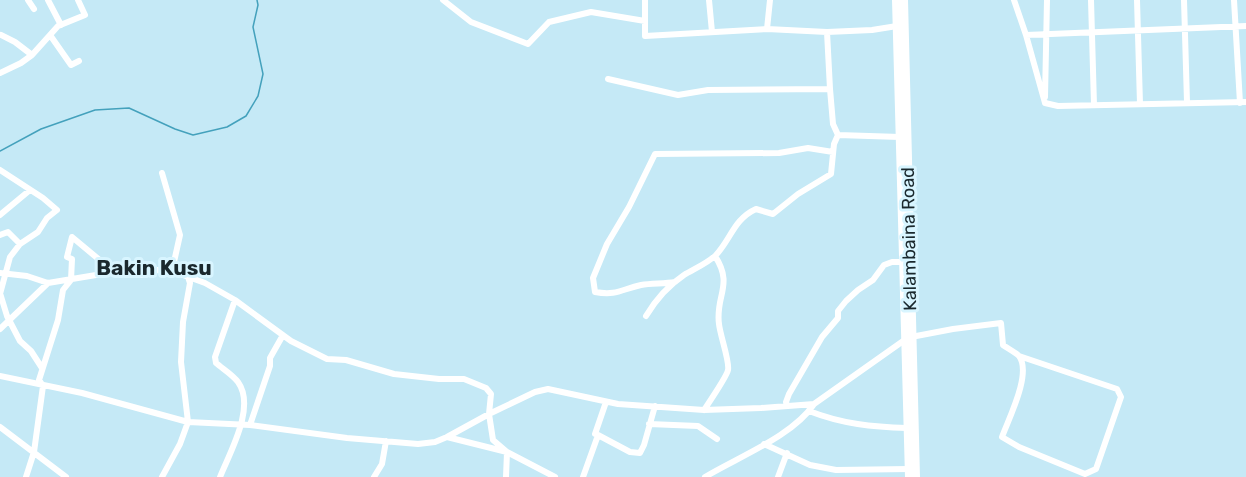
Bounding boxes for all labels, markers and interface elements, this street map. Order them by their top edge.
street label: Kalambaina Road [897,167,921,311]
district label: Bakin Kusu [96,255,212,280]

